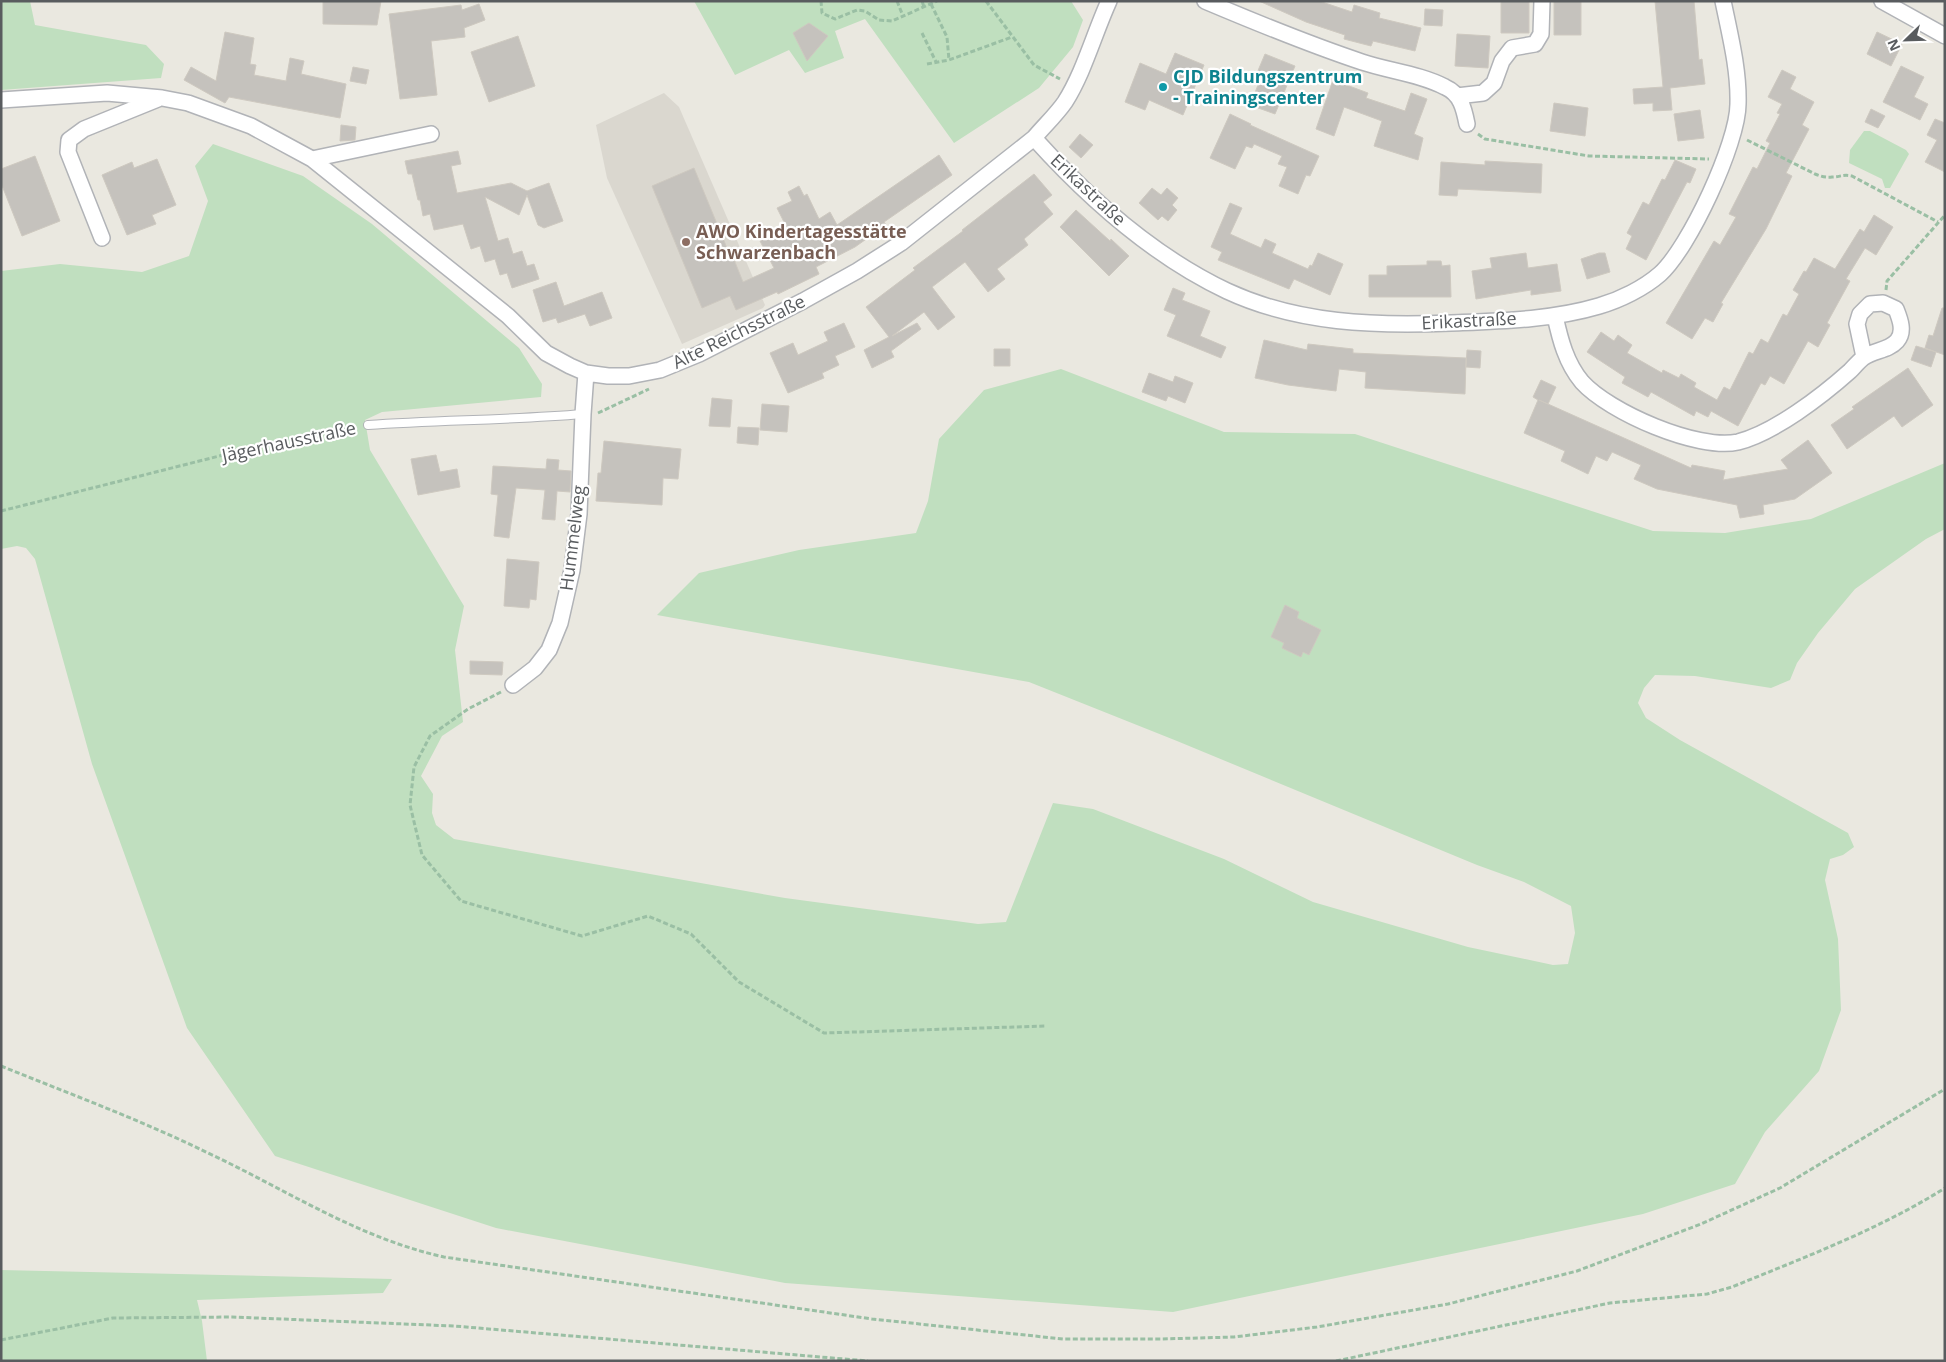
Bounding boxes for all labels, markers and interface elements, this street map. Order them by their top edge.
north arrow [1881,15,1931,65]
text: N [1883,36,1905,54]
place label: CJD Bildungszentrum - Trainingscenter [1173,64,1362,109]
marker: CJD Bildungszentrum - Trainingscenter [1157,81,1169,93]
street label: Erikastraße [1046,148,1132,230]
place label: AWO Kindertagesstätte Schwarzenbach [696,219,907,264]
marker: AWO Kindertagesstätte Schwarzenbach [680,236,692,248]
street label: Alte Reichsstraße [668,289,809,374]
street label: Erikastraße [1421,306,1517,334]
street label: Jägerhausstraße [218,415,358,467]
street label: Hummelweg [554,484,590,592]

